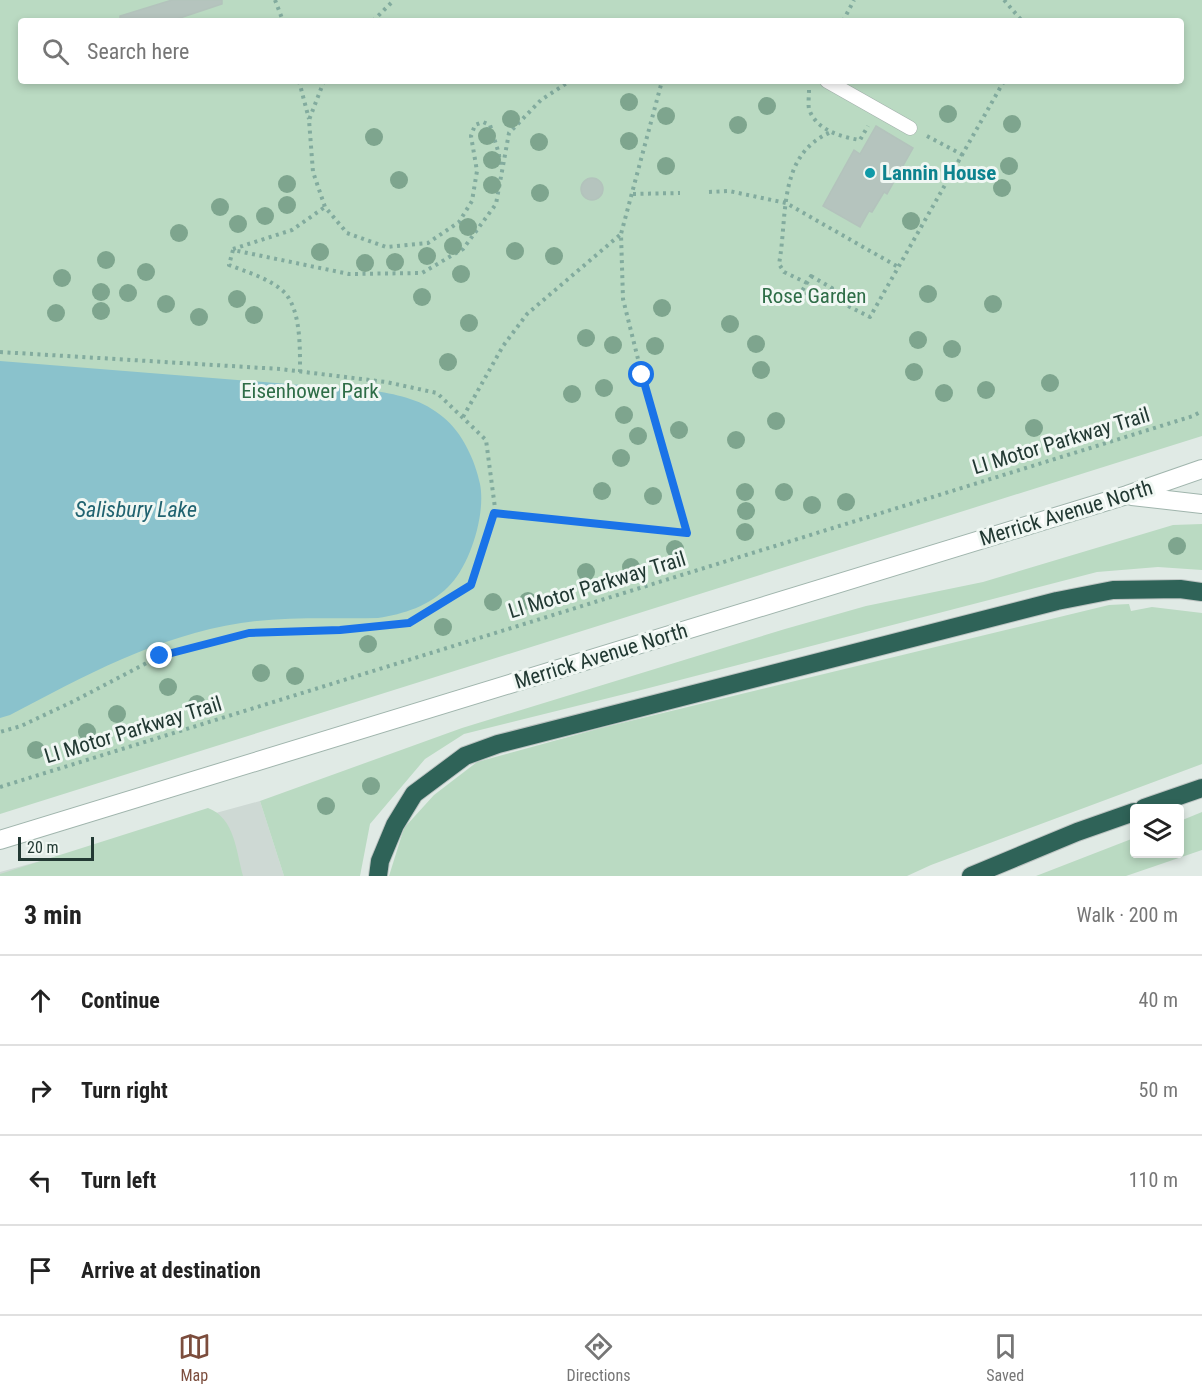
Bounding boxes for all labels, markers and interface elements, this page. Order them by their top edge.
search box [18,18,1184,84]
icon: search [39,35,72,68]
text: Search here [87,39,189,64]
place label: Lannin House [882,161,996,185]
marker: Lannin House [863,166,877,180]
park label: Rose Garden [761,284,867,308]
route start [628,361,654,387]
park label: Eisenhower Park [241,379,379,403]
street label: LI Motor Parkway Trail [969,403,1153,479]
street label: Merrick Avenue North [977,475,1155,551]
water label: Salisbury Lake [75,497,197,522]
street label: LI Motor Parkway Trail [505,547,689,623]
street label: Merrick Avenue North [512,618,690,694]
route end [146,642,172,668]
street label: LI Motor Parkway Trail [41,692,225,768]
map controls [1130,804,1184,858]
button: layers [1130,804,1184,858]
scale bar [18,834,94,862]
text: 20 m [27,838,59,857]
text: 3 min [24,900,82,930]
text: Walk · 200 m [1077,903,1178,927]
icon: ahead [24,984,57,1017]
text: Continue [81,988,160,1013]
text: 40 m [1139,988,1178,1012]
icon: right [24,1074,57,1107]
text: Turn right [81,1078,168,1103]
text: 50 m [1139,1078,1178,1102]
icon: left [24,1164,57,1197]
text: Turn left [81,1168,156,1193]
text: 110 m [1129,1168,1178,1192]
icon: arrive [24,1254,57,1287]
text: Arrive at destination [81,1258,261,1283]
tab: Map [178,1330,211,1385]
tab: Directions [567,1330,630,1385]
tab: Saved [986,1330,1024,1385]

